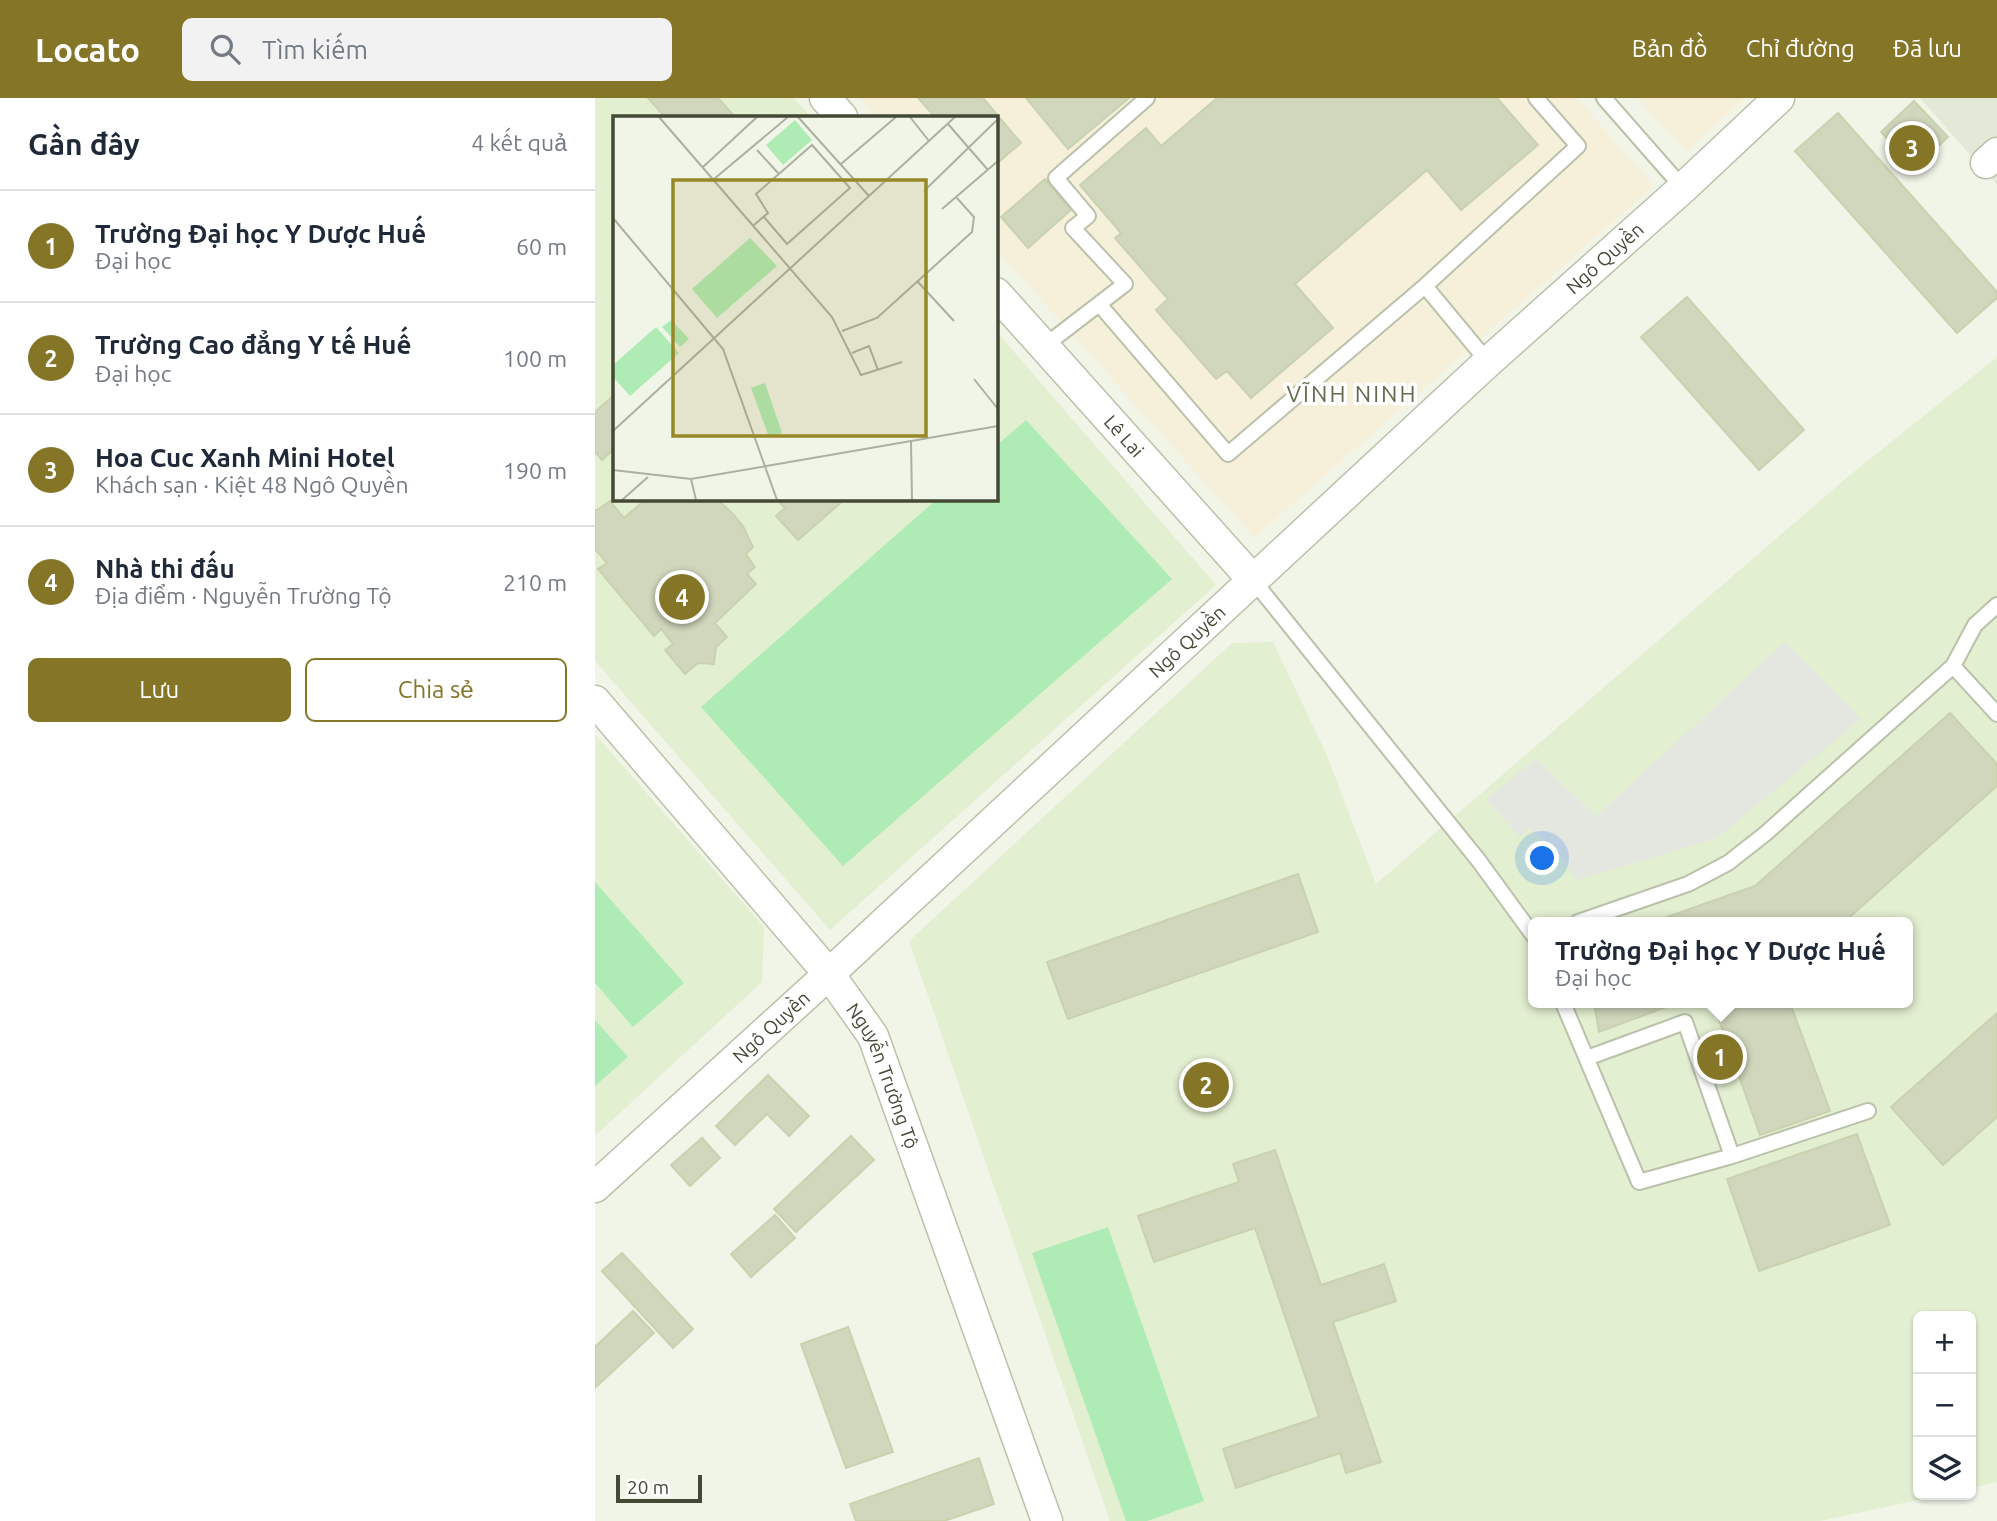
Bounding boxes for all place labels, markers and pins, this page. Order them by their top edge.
pin: 3 [1889,122,1935,174]
pin: 4 [659,571,705,623]
pin: 1 [1697,1031,1743,1083]
pin: 2 [1183,1059,1229,1111]

